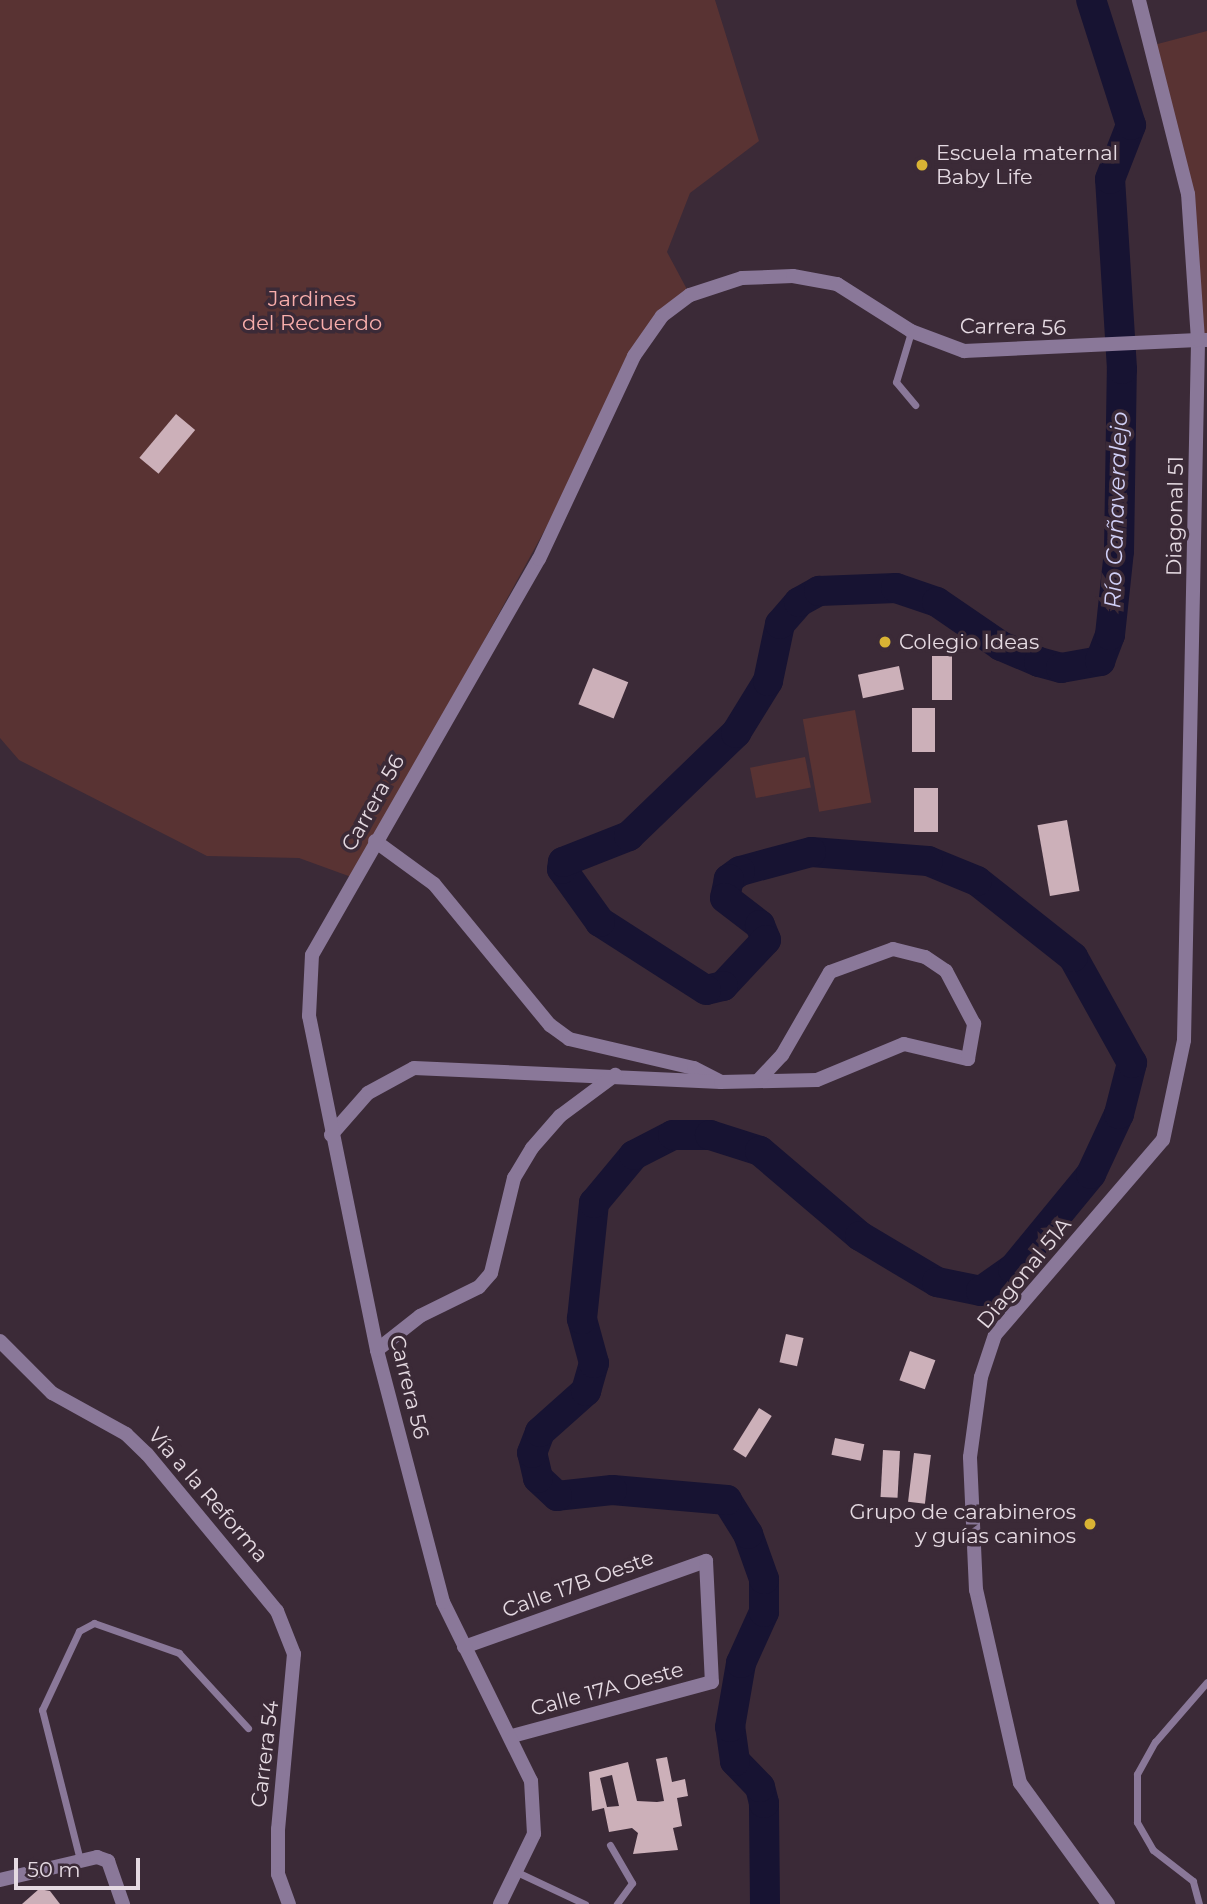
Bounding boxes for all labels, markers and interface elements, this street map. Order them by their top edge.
place label: Escuela maternal Baby Life [936,140,1118,190]
marker: Escuela maternal Baby Life [914,157,930,173]
park label: Jardines del Recuerdo [242,286,382,336]
street label: Carrera 56 [960,313,1066,341]
water label: Río Cañaveralejo [1099,411,1133,609]
street label: Diagonal 51 [1161,456,1189,576]
place label: Colegio Ideas [899,629,1039,655]
marker: Colegio Ideas [877,634,893,650]
street label: Carrera 56 [336,750,410,856]
street label: Diagonal 51A [972,1213,1076,1333]
street label: Carrera 56 [384,1332,434,1442]
street label: Vía a la Reforma [143,1423,273,1567]
place label: Grupo de carabineros y guías caninos [849,1499,1076,1549]
marker: Grupo de carabineros y guías caninos [1082,1516,1098,1532]
street label: Calle 17B Oeste [499,1545,657,1623]
street label: Calle 17A Oeste [528,1657,686,1721]
street label: Carrera 54 [246,1699,284,1809]
scale bar [18,1844,144,1888]
text: 50 m [27,1857,81,1882]

